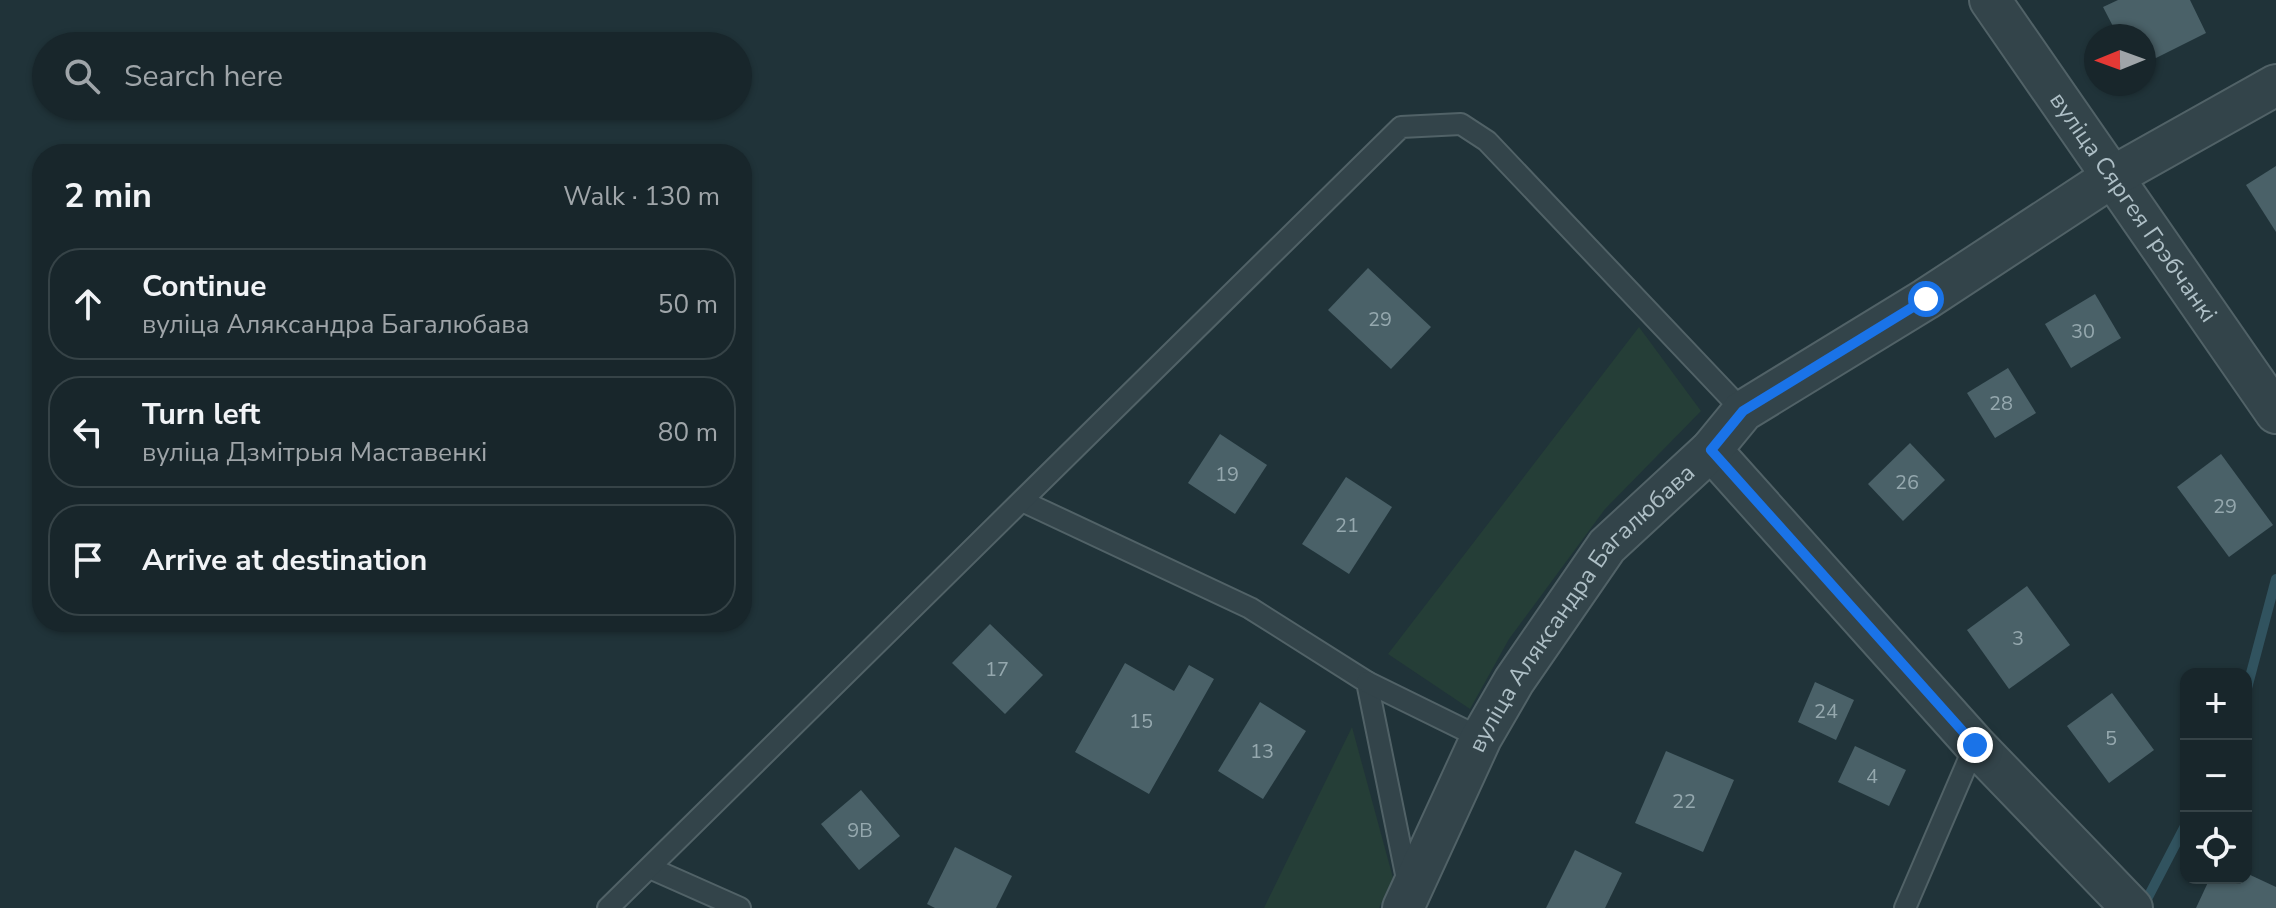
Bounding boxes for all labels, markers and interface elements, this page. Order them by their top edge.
north arrow [2084,24,2156,96]
search box [32,32,752,120]
icon: search [60,54,104,98]
text: Search here [124,56,283,97]
street label: вуліца Сяргея Грэбчанкі [2042,86,2224,329]
text: 2 min [64,173,152,219]
text: Walk · 130 m [563,179,720,214]
text: Continue [142,266,267,307]
route start [1908,281,1944,317]
icon: ahead [66,282,110,326]
text: 50 m [658,287,718,322]
house number: 29 [1368,306,1392,333]
text: вуліца Аляксандра Багалюбава [142,307,530,342]
house number: 30 [2071,318,2095,345]
house number: 28 [1989,390,2013,417]
text: Turn left [142,394,260,435]
icon: left [66,410,110,454]
text: 80 m [658,415,718,450]
text: вуліца Дзмітрыя Маставенкі [142,435,487,470]
street label: вуліца Аляксандра Багалюбава [1461,457,1702,757]
house number: 19 [1215,461,1239,488]
house number: 26 [1895,469,1919,496]
house number: 29 [2213,493,2237,520]
house number: 21 [1335,512,1359,539]
icon: arrive [66,538,110,582]
text: Arrive at destination [142,540,427,581]
house number: 3 [2012,625,2024,652]
house number: 17 [985,656,1009,683]
map controls [2180,668,2252,884]
button: + [2180,668,2252,740]
house number: 24 [1814,698,1838,725]
house number: 15 [1129,708,1153,735]
house number: 5 [2105,725,2117,752]
route end [1957,727,1993,763]
house number: 13 [1250,738,1274,765]
button: − [2180,740,2252,812]
house number: 4 [1866,763,1878,790]
house number: 22 [1672,788,1696,815]
button: locate [2180,812,2252,884]
house number: 9В [847,817,873,844]

